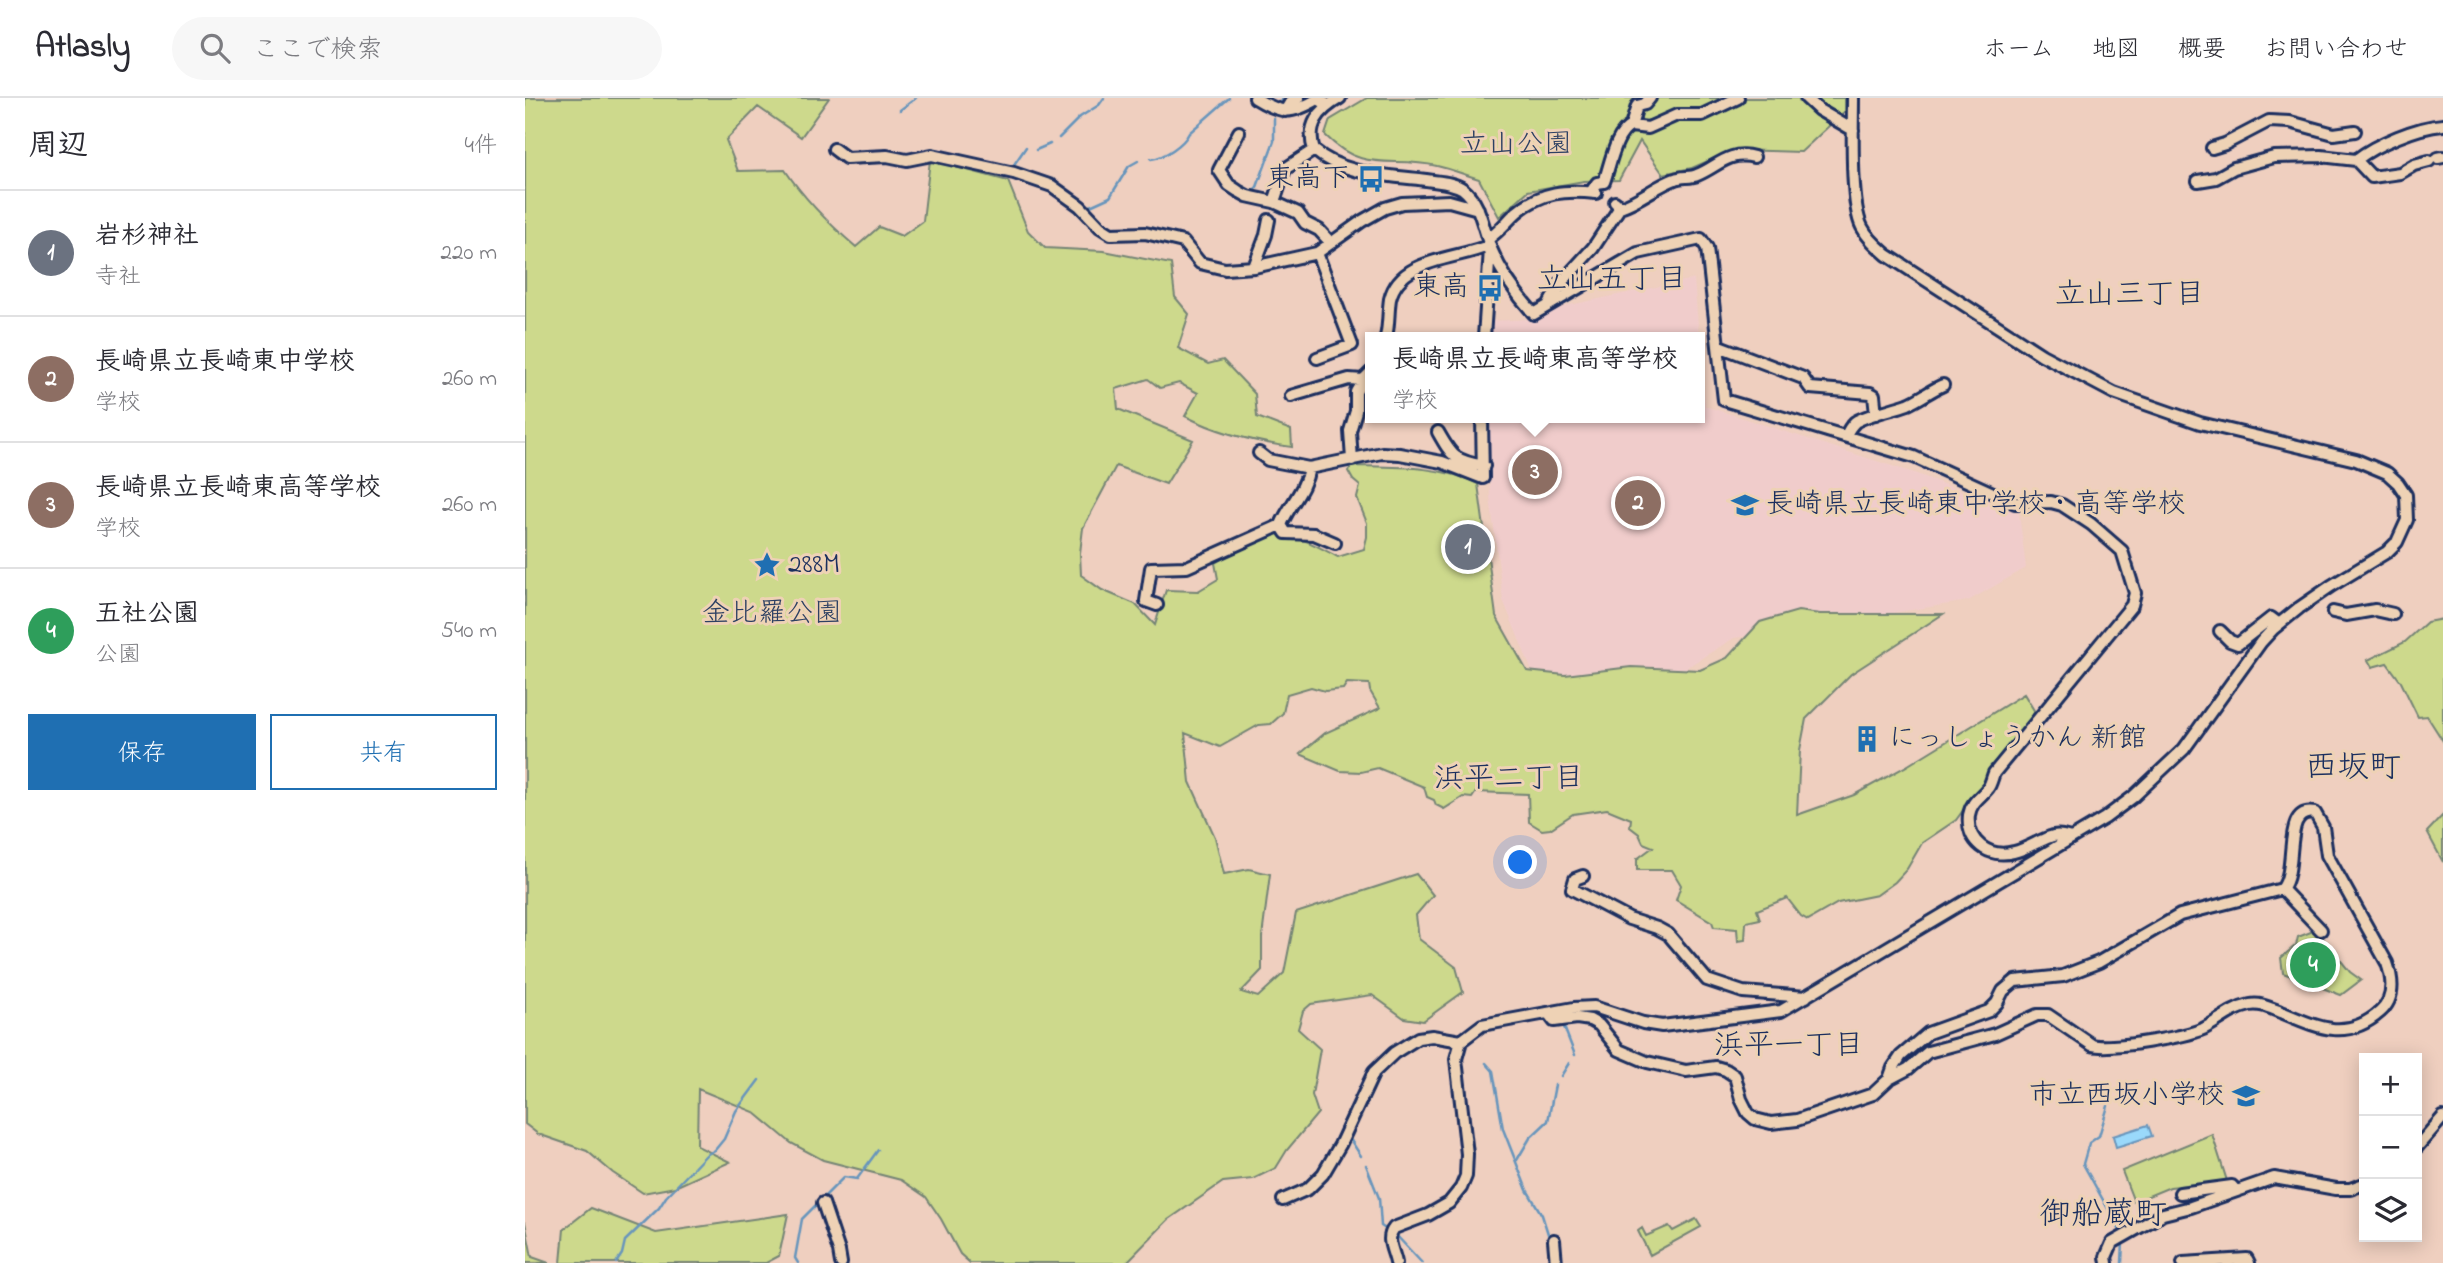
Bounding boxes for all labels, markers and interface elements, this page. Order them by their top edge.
search box [172,17,662,80]
text: Atlasly [35,24,130,72]
icon: search [196,29,234,67]
text: ここで検索 [252,32,383,70]
text: ホーム [1983,33,2054,68]
text: 地図 [2092,33,2140,68]
text: 概要 [2178,33,2226,68]
text: お問い合わせ [2264,33,2408,68]
text: 周辺 [28,125,88,169]
park label: 立山公園 [1460,125,1572,166]
text: 4件 [465,130,497,163]
place label: 東高下 [1266,159,1350,200]
bus stop icon: 東高下 [1356,164,1386,194]
text: 岩杉神社 [95,218,199,256]
text: 1 [47,237,55,270]
text: 220 m [441,237,497,270]
district label: 立山五丁目 [1537,259,1687,303]
text: 寺社 [95,261,141,294]
place label: 東高 [1413,268,1469,309]
bus stop icon: 東高 [1475,273,1505,303]
district label: 立山三丁目 [2055,274,2205,318]
popup [1365,332,1705,423]
text: 長崎県立長崎東高等学校 [1392,342,1678,380]
text: 長崎県立長崎東中学校 [95,344,355,382]
text: 2 [45,363,57,396]
text: 260 m [442,363,497,396]
text: 学校 [1392,385,1438,418]
text: 学校 [95,387,141,420]
pin: 3 [1512,446,1558,498]
text: 長崎県立長崎東高等学校 [95,470,381,508]
pin: 2 [1615,477,1661,529]
place label: 長崎県立長崎東中学校・高等学校 [1766,485,2186,526]
text: 3 [46,489,56,522]
text: 260 m [442,489,497,522]
school or university icon: 長崎県立長崎東中学校・高等学校 [1730,490,1760,520]
text: 学校 [95,513,141,546]
pin: 1 [1445,521,1491,573]
place label: 288M [788,545,840,586]
place icon: 288M [752,550,782,580]
park label: 金比羅公園 [702,594,842,635]
text: 五社公園 [95,596,199,634]
text: 4 [46,615,56,648]
text: 540 m [441,615,497,648]
text: 公園 [95,639,141,672]
button: 保存 [28,714,256,790]
button: 共有 [270,714,497,790]
place label: にっしょうかん 新館 [1888,719,2146,760]
building icon: にっしょうかん 新館 [1852,724,1882,754]
district label: 西坂町 [2305,745,2401,792]
district label: 浜平二丁目 [1434,758,1584,802]
your location [1503,845,1537,879]
pin: 4 [2290,939,2336,991]
district label: 浜平一丁目 [1714,1025,1864,1069]
map controls [2359,1053,2422,1242]
button: + [2359,1053,2422,1116]
place label: 市立西坂小学校 [2029,1076,2225,1117]
school or university icon: 市立西坂小学校 [2231,1081,2261,1111]
button: − [2359,1116,2422,1179]
button: layers [2359,1179,2422,1242]
district label: 御船蔵町 [2039,1192,2167,1239]

